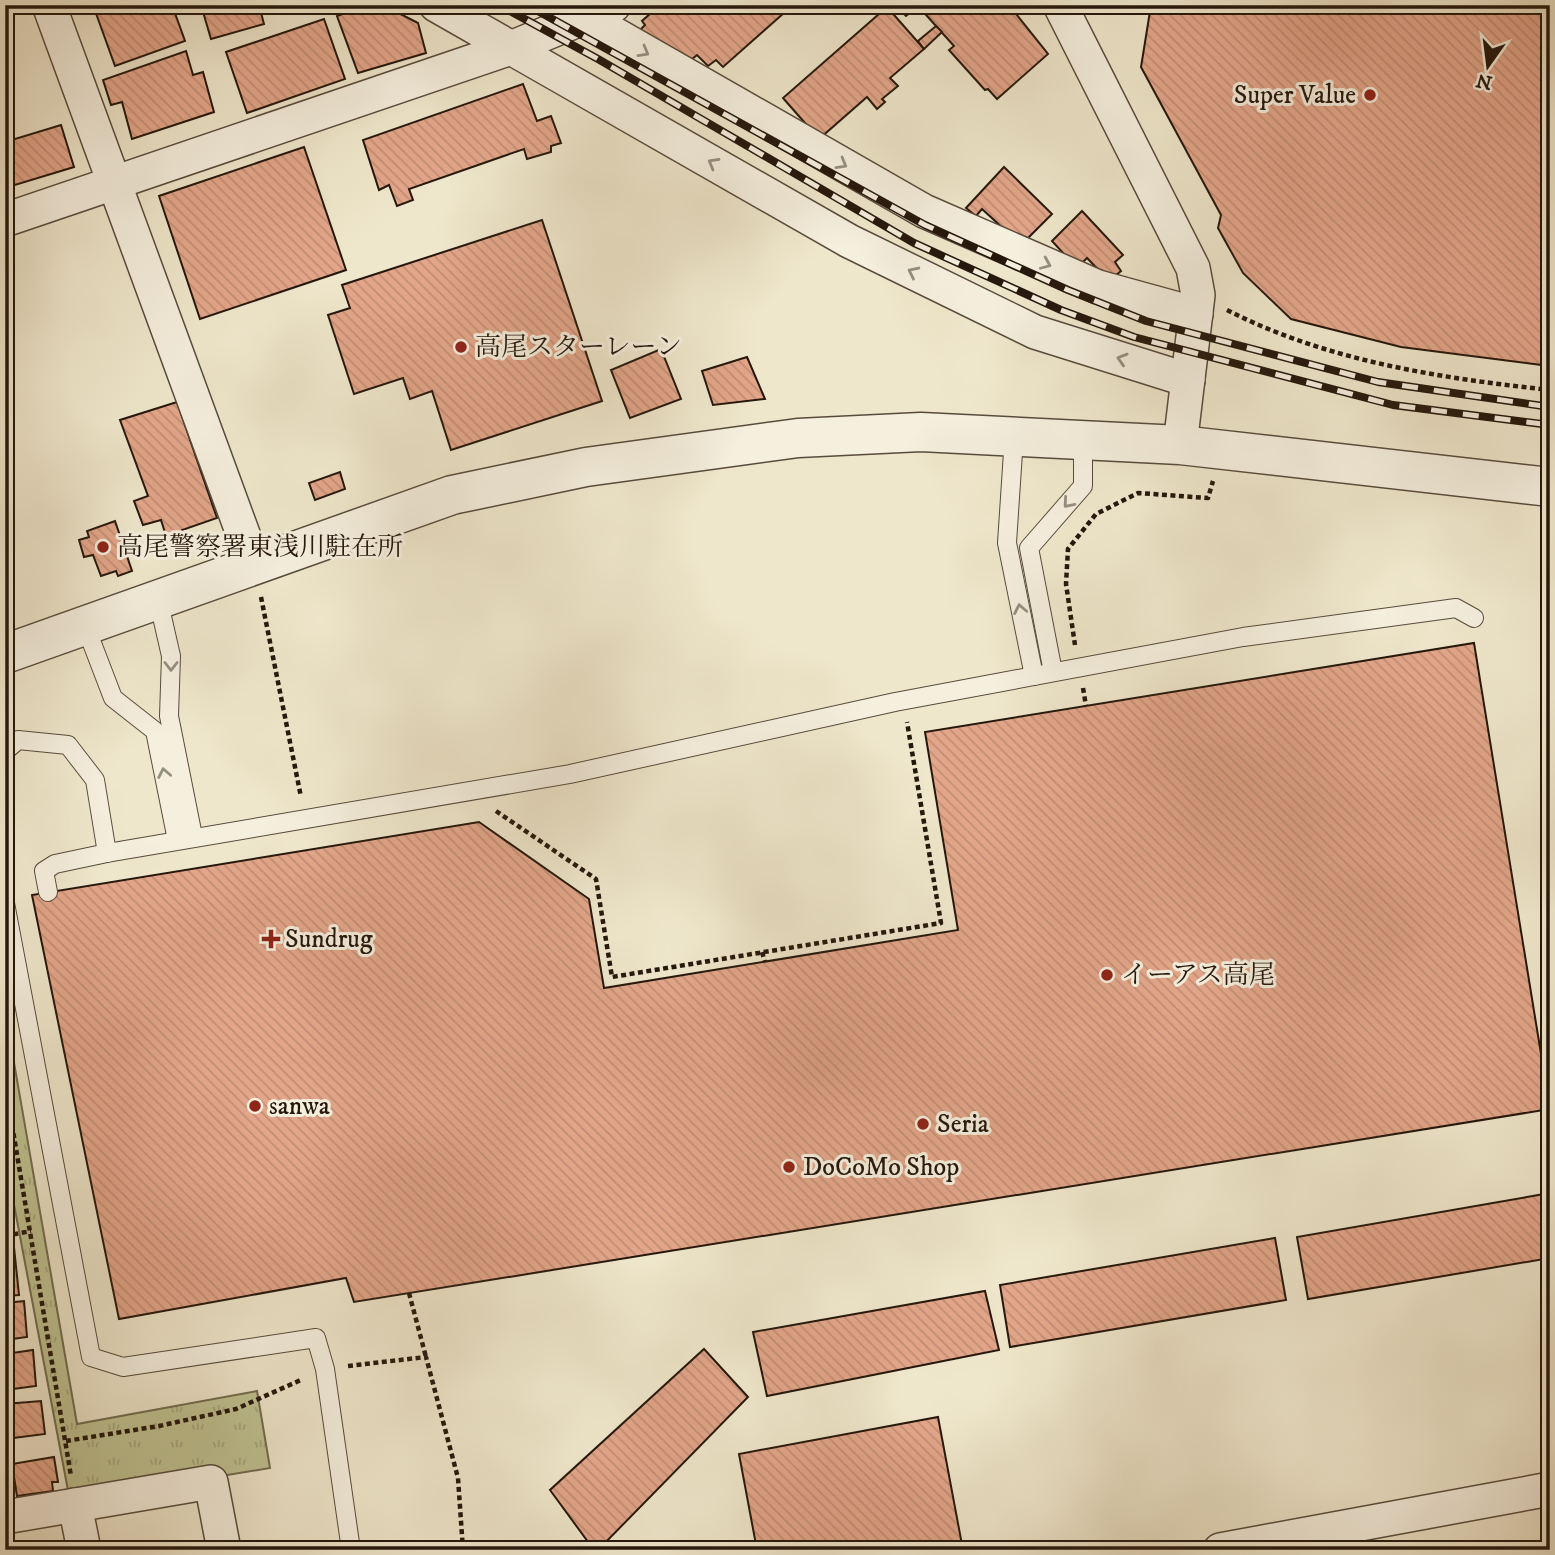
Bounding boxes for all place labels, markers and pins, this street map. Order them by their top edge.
place label: Super Value [1234,79,1356,112]
marker: Super Value [1362,87,1378,103]
place label: 高尾スターレーン [475,331,682,364]
marker: 高尾スターレーン [453,339,469,355]
place label: 高尾警察署東浅川駐在所 [117,531,403,564]
marker: 高尾警察署東浅川駐在所 [95,539,111,555]
place label: Sundrug [285,923,373,956]
marker: Sundrug [263,931,279,947]
place label: イーアス高尾 [1121,959,1275,992]
marker: イーアス高尾 [1099,967,1115,983]
place label: sanwa [269,1090,330,1123]
marker: sanwa [247,1098,263,1114]
place label: Seria [937,1108,989,1141]
marker: Seria [915,1116,931,1132]
place label: DoCoMo Shop [803,1151,959,1184]
marker: DoCoMo Shop [781,1159,797,1175]

